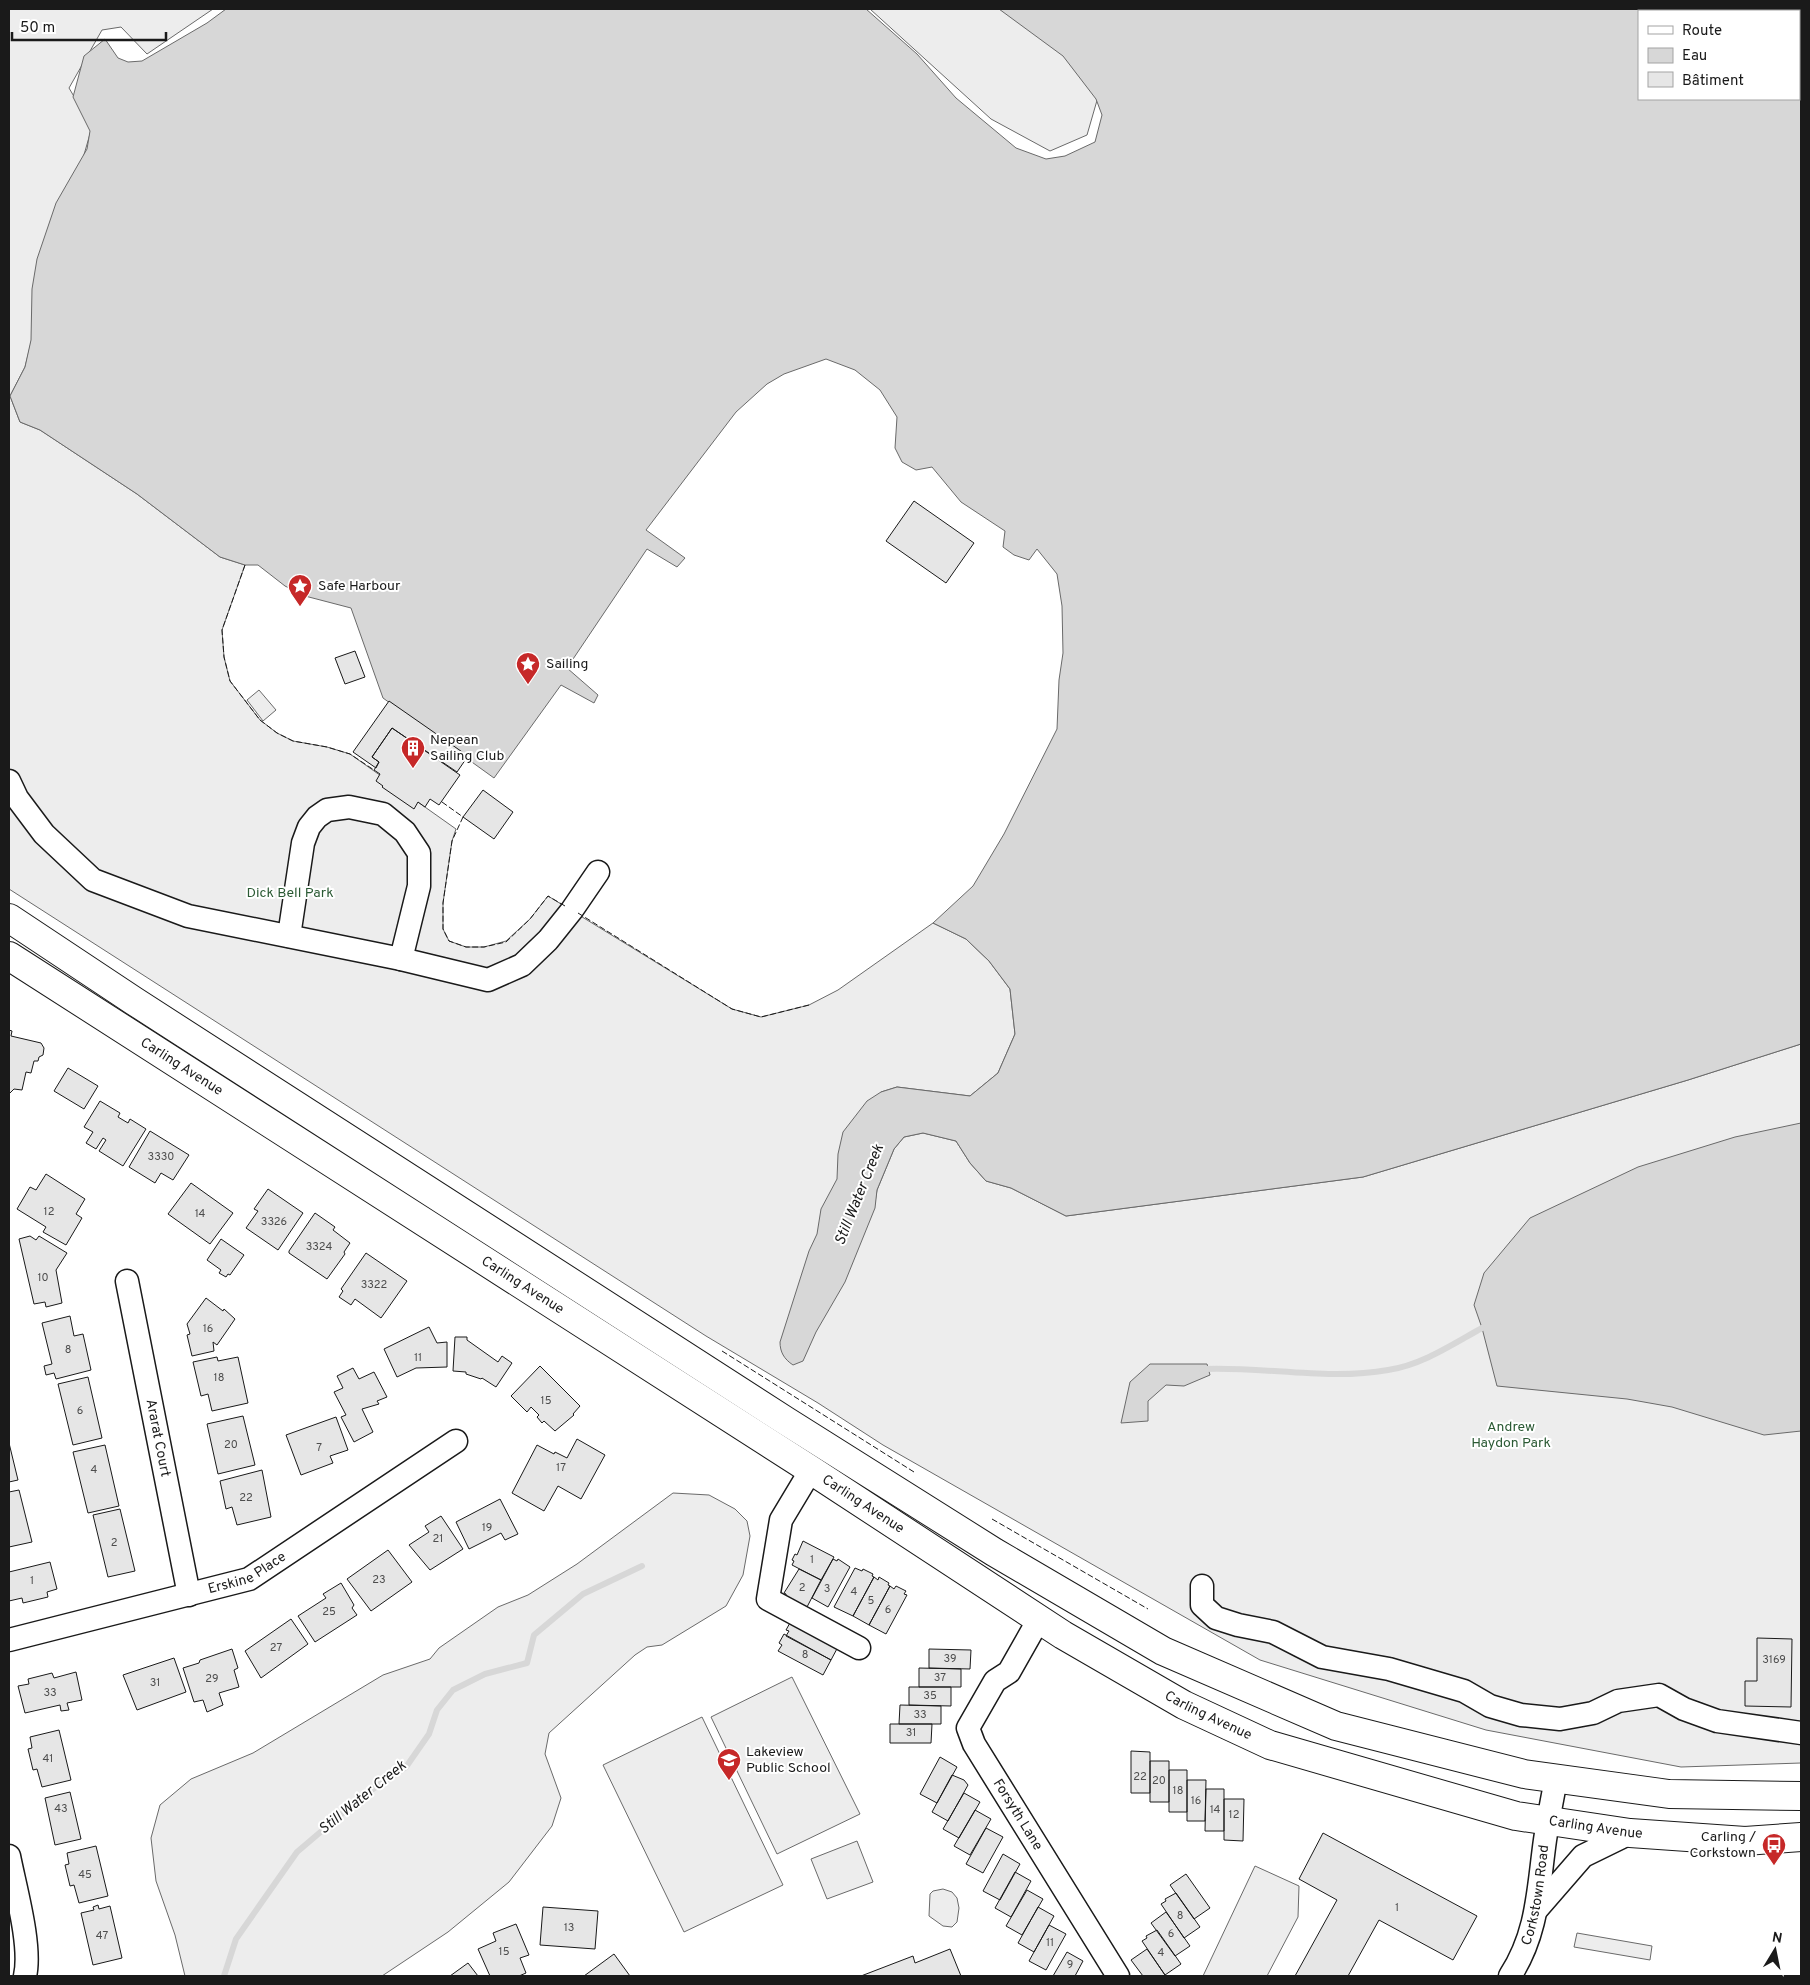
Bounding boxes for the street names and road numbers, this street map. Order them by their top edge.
street label: Carling Avenue [137,1034,226,1099]
street label: Carling Avenue [478,1252,567,1318]
street label: Ararat Court [142,1398,174,1478]
street label: Carling Avenue [819,1471,908,1537]
street label: Erskine Place [206,1548,289,1598]
street label: Carling Avenue [1162,1687,1255,1744]
street label: Forsyth Lane [989,1776,1046,1854]
street label: Carling Avenue [1548,1812,1643,1842]
street label: Corkstown Road [1518,1844,1553,1948]

